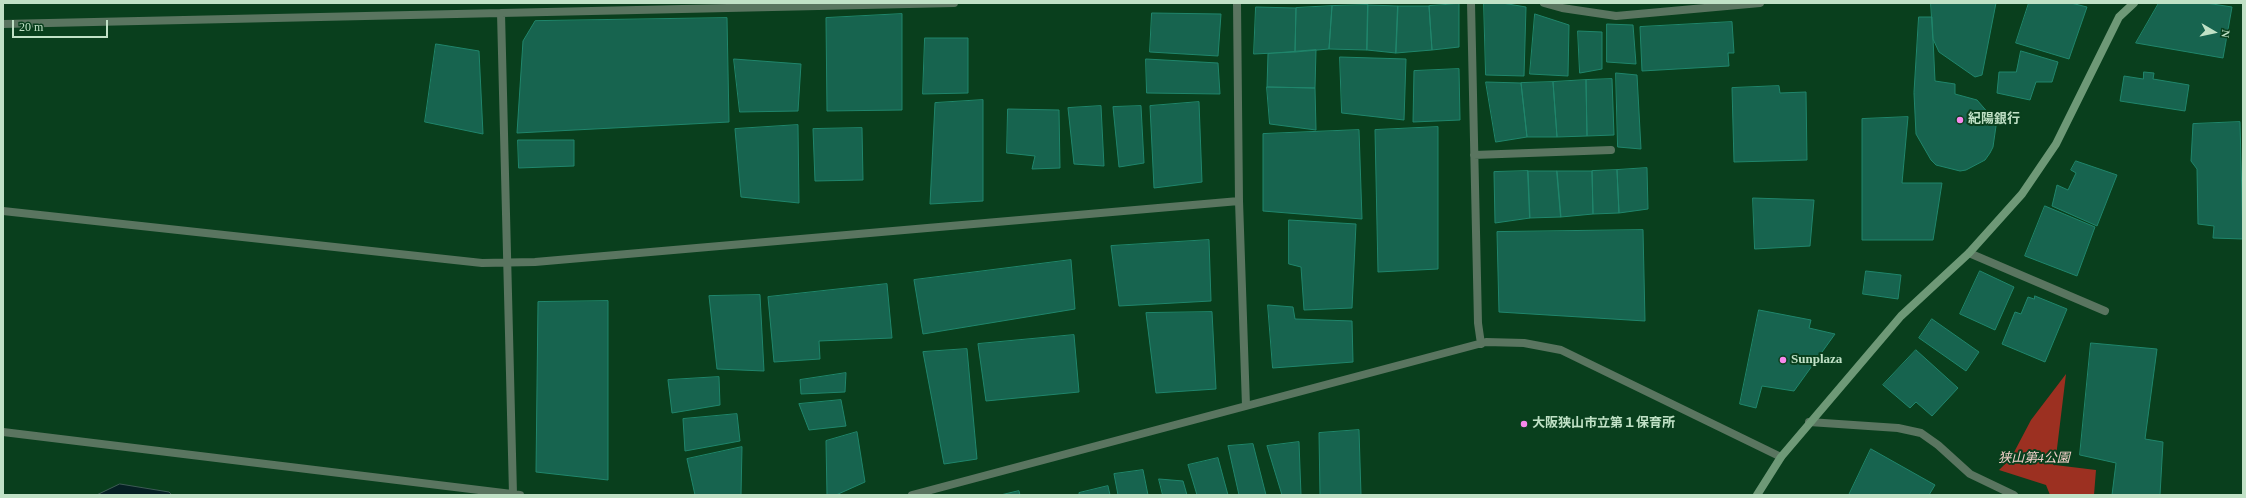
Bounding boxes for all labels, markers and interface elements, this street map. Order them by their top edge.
scale bar [14,12,110,38]
north arrow [2194,12,2234,52]
text: 20 m [19,20,43,34]
text: N [2219,29,2232,39]
place label: 紀陽銀行 [1968,112,2020,128]
marker: 紀陽銀行 [1955,115,1965,125]
place label: Sunplaza [1791,352,1842,368]
marker: Sunplaza [1778,355,1788,365]
place label: 大阪狭山市立第１保育所 [1532,416,1675,432]
marker: 大阪狭山市立第１保育所 [1519,419,1529,429]
park label: 狭山第4公園 [1998,451,2070,467]

